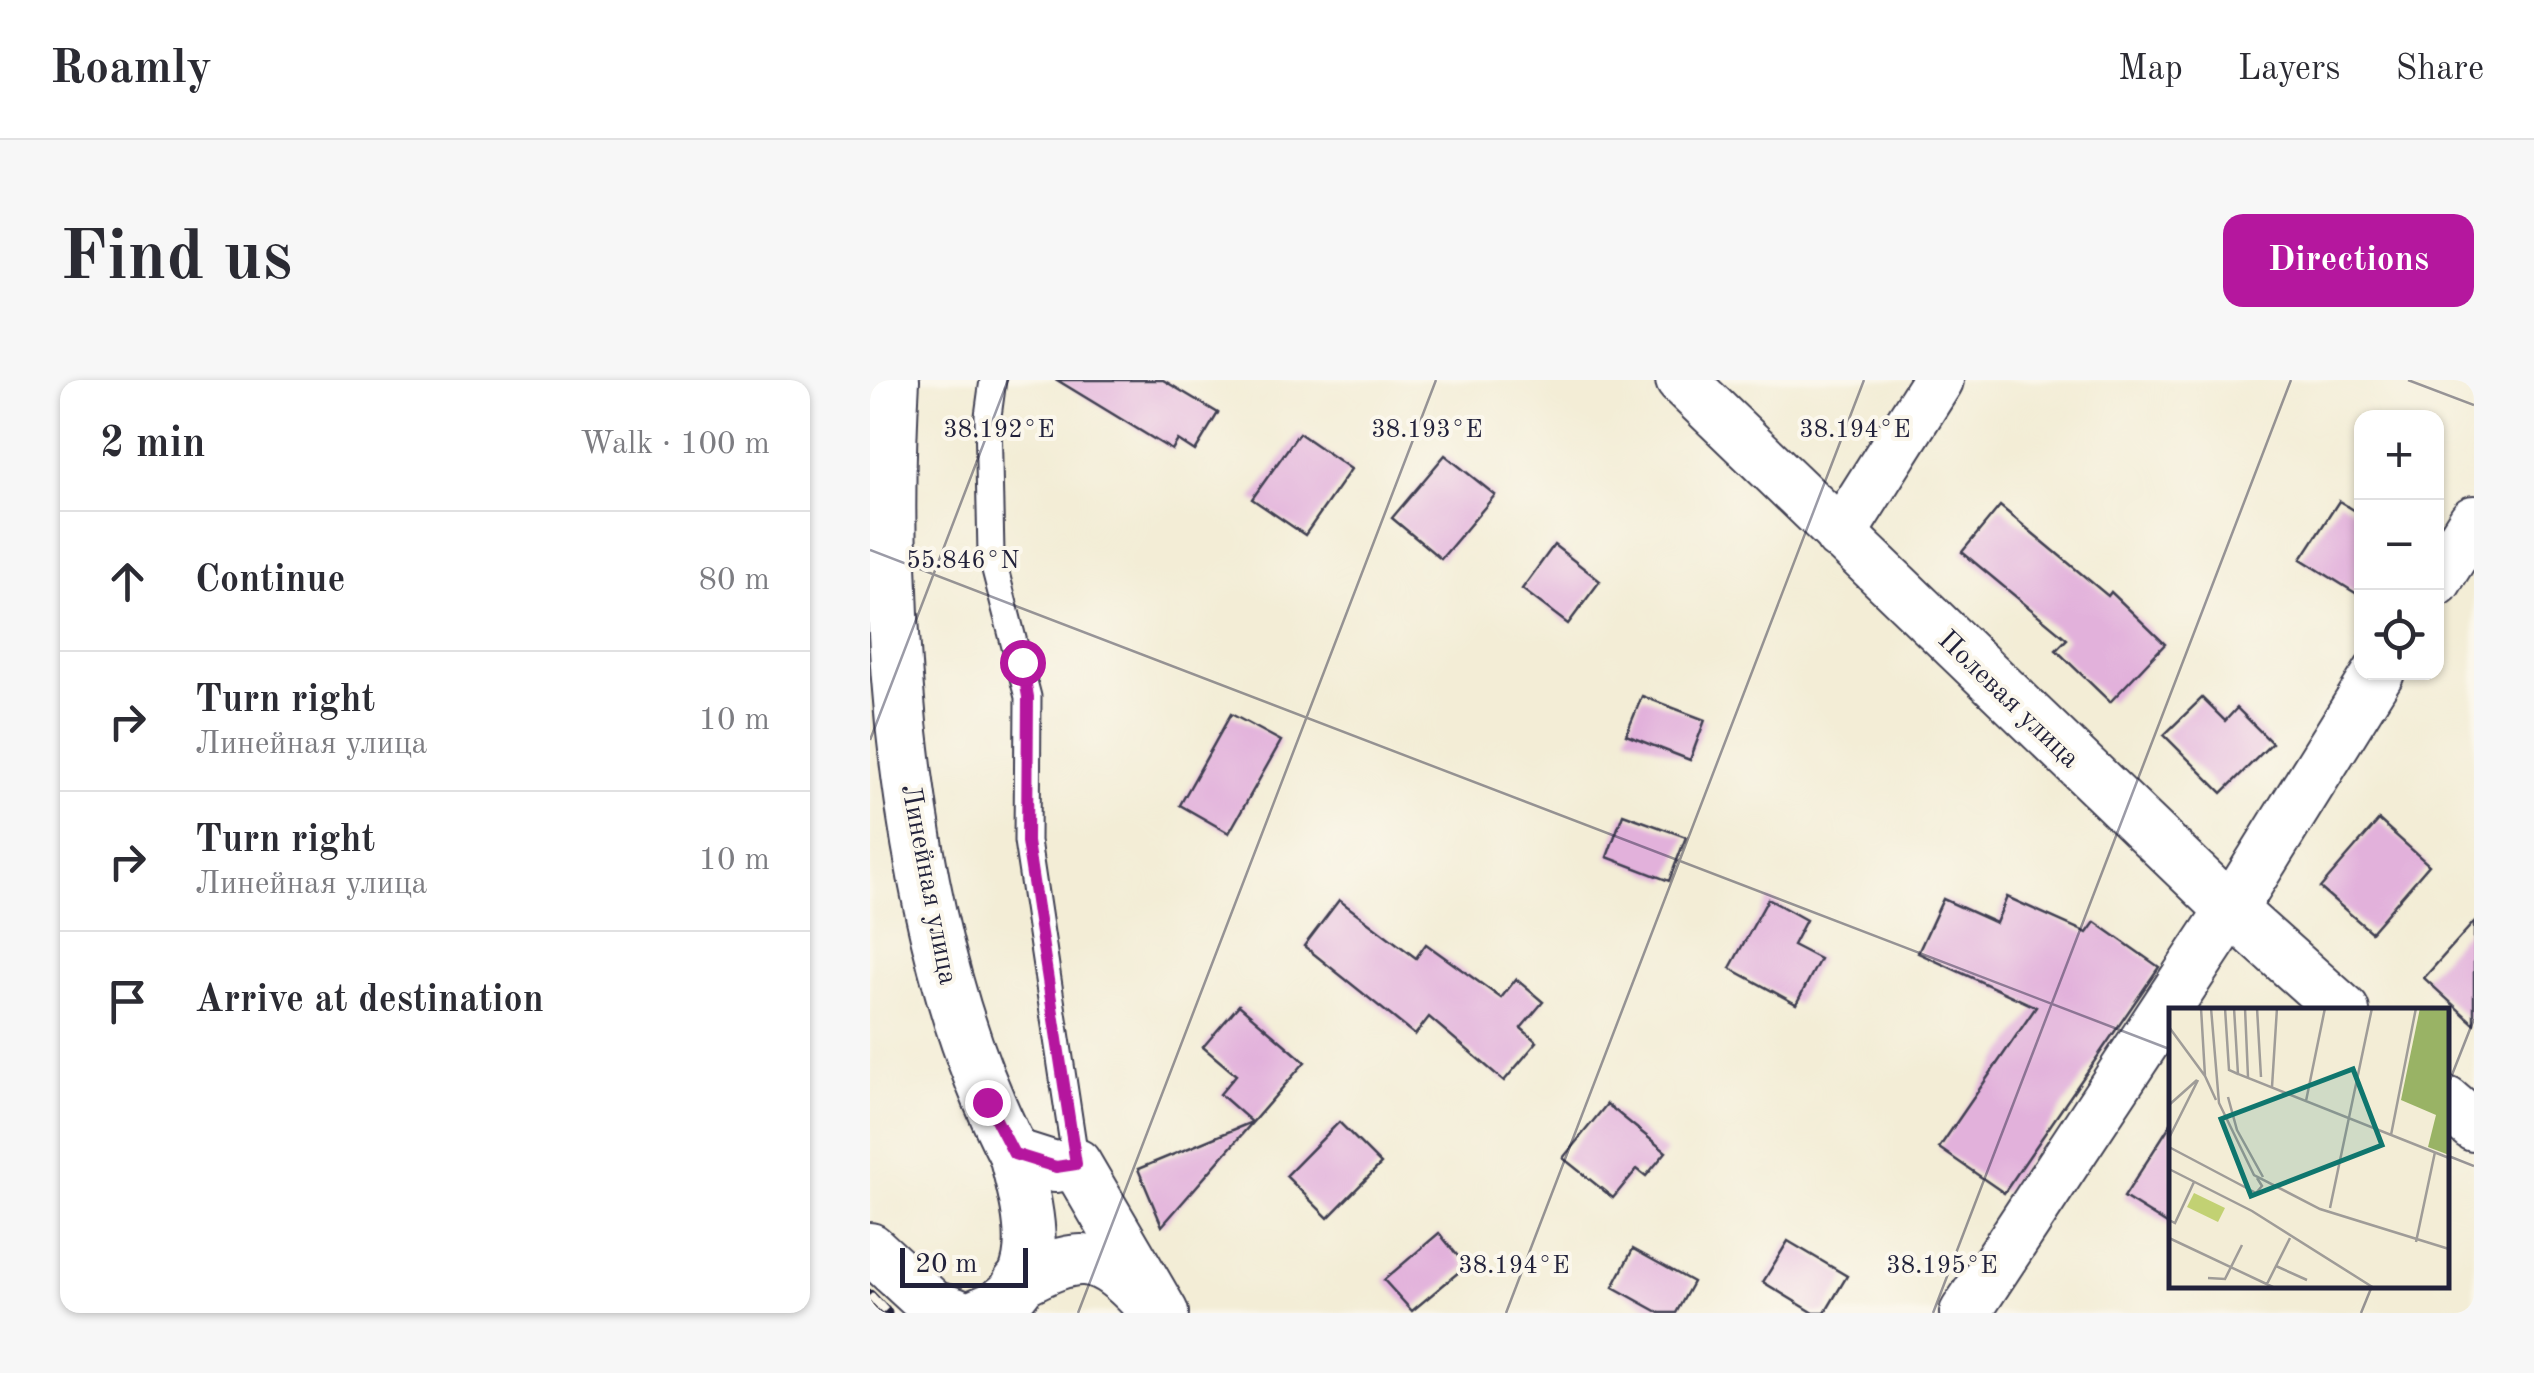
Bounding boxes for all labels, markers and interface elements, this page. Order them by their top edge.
text: Roamly [50,45,212,93]
text: Map [2118,52,2183,87]
text: Layers [2238,52,2341,87]
text: Share [2396,52,2484,87]
button: Directions [2223,214,2474,307]
text: Find us [60,225,292,295]
map controls [2354,410,2444,680]
button: + [2354,410,2444,500]
text: 38.192°E [943,418,1055,443]
text: 38.193°E [1371,418,1483,443]
text: 38.194°E [1799,418,1911,443]
text: 2 min [100,424,206,466]
text: Walk · 100 m [580,429,770,461]
button: − [2354,500,2444,590]
text: 55.846°N [906,549,1020,574]
icon: ahead [100,554,155,609]
text: Continue [195,562,345,600]
text: 80 m [699,565,770,597]
button: locate [2354,590,2444,680]
street label: Полевая улица [1932,626,2084,774]
route start [1000,640,1046,686]
text: Turn right [195,682,375,720]
icon: right [100,694,155,749]
text: 10 m [699,705,770,737]
text: Линейная улица [195,729,427,761]
street label: Линейная улица [895,782,961,987]
text: Turn right [195,822,375,860]
icon: right [100,834,155,889]
text: 10 m [699,845,770,877]
text: Линейная улица [195,869,427,901]
icon: arrive [100,974,155,1029]
text: Arrive at destination [195,982,544,1020]
inset map [2169,1008,2449,1288]
route end [965,1080,1011,1126]
scale bar [900,1243,1028,1288]
text: 20 m [915,1251,978,1279]
text: 38.194°E [1458,1254,1570,1279]
text: 38.195°E [1886,1254,1998,1279]

